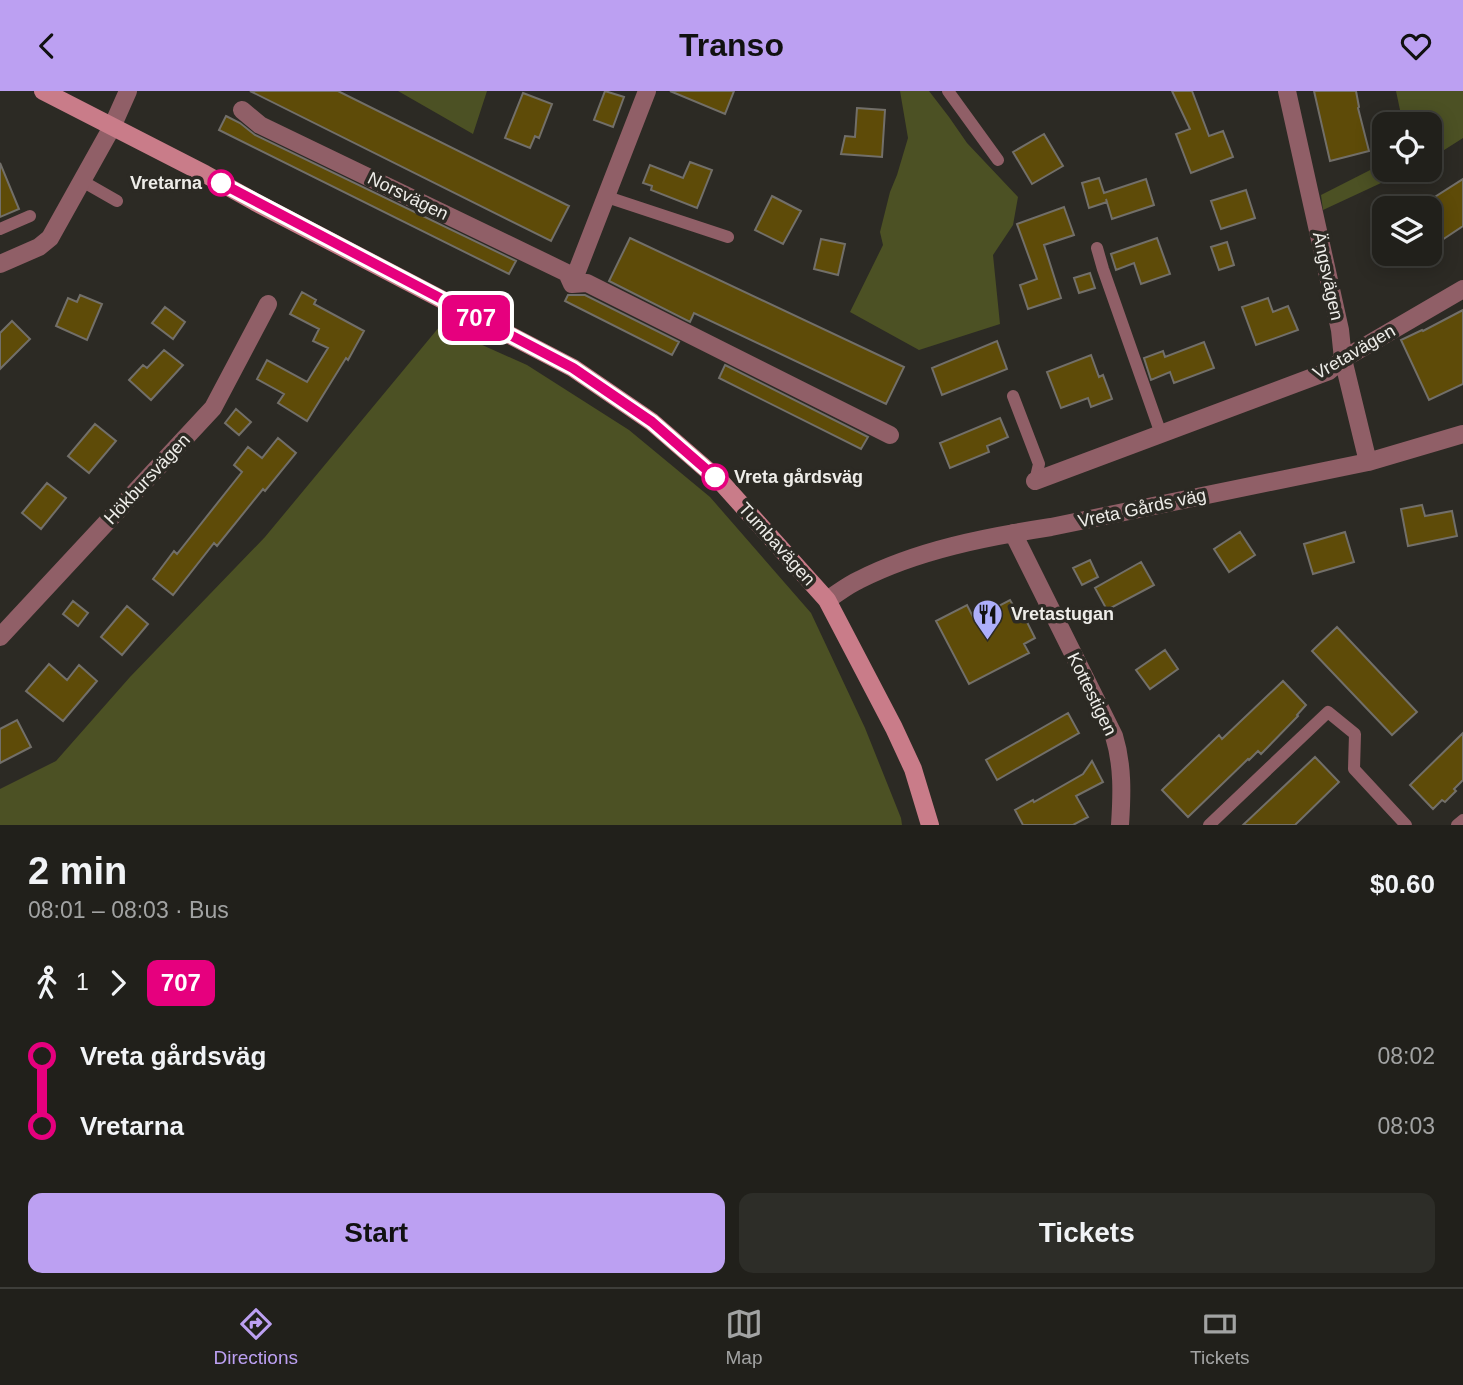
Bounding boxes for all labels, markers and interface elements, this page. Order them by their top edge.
icon: back [28,27,66,65]
text: Transo [679,27,784,63]
icon: heart [1397,27,1435,65]
map controls [1372,112,1442,266]
button: locate [1372,112,1442,182]
street label: Norsvägen [364,168,452,224]
marker: Vretarna [208,170,234,196]
place label: Vretarna [130,173,203,193]
button: layers [1372,196,1442,266]
street label: Ängsvägen [1309,230,1347,322]
line badge: 707 [436,295,516,341]
text: 707 [456,304,496,331]
street label: Vretavägen [1309,320,1399,384]
street label: Hökbursvägen [100,430,194,528]
marker: Vreta gårdsväg [702,464,728,490]
place label: Vreta gårdsväg [734,467,863,487]
street label: Vreta Gårds väg [1076,485,1208,531]
street label: Tumbavägen [735,499,819,589]
restaurant icon: Vretastugan [971,597,1005,641]
place label: Vretastugan [1011,604,1114,624]
street label: Kottestigen [1063,649,1121,739]
text: 2 min [28,850,127,892]
text: $0.60 [1370,869,1435,899]
text: 08:01 – 08:03 · Bus [28,897,229,923]
icon: walk [28,964,66,1002]
icon: forward [99,964,137,1002]
text: 1 [76,969,89,995]
text: 707 [161,969,201,996]
text: Vreta gårdsväg [80,1041,266,1071]
text: 08:02 [1377,1043,1435,1069]
text: Vretarna [80,1111,184,1141]
text: 08:03 [1377,1113,1435,1139]
button: Start [28,1193,725,1273]
button: Tickets [739,1193,1435,1273]
tab: Directions [214,1305,298,1369]
tab: Map [725,1305,763,1369]
tab: Tickets [1190,1305,1249,1369]

